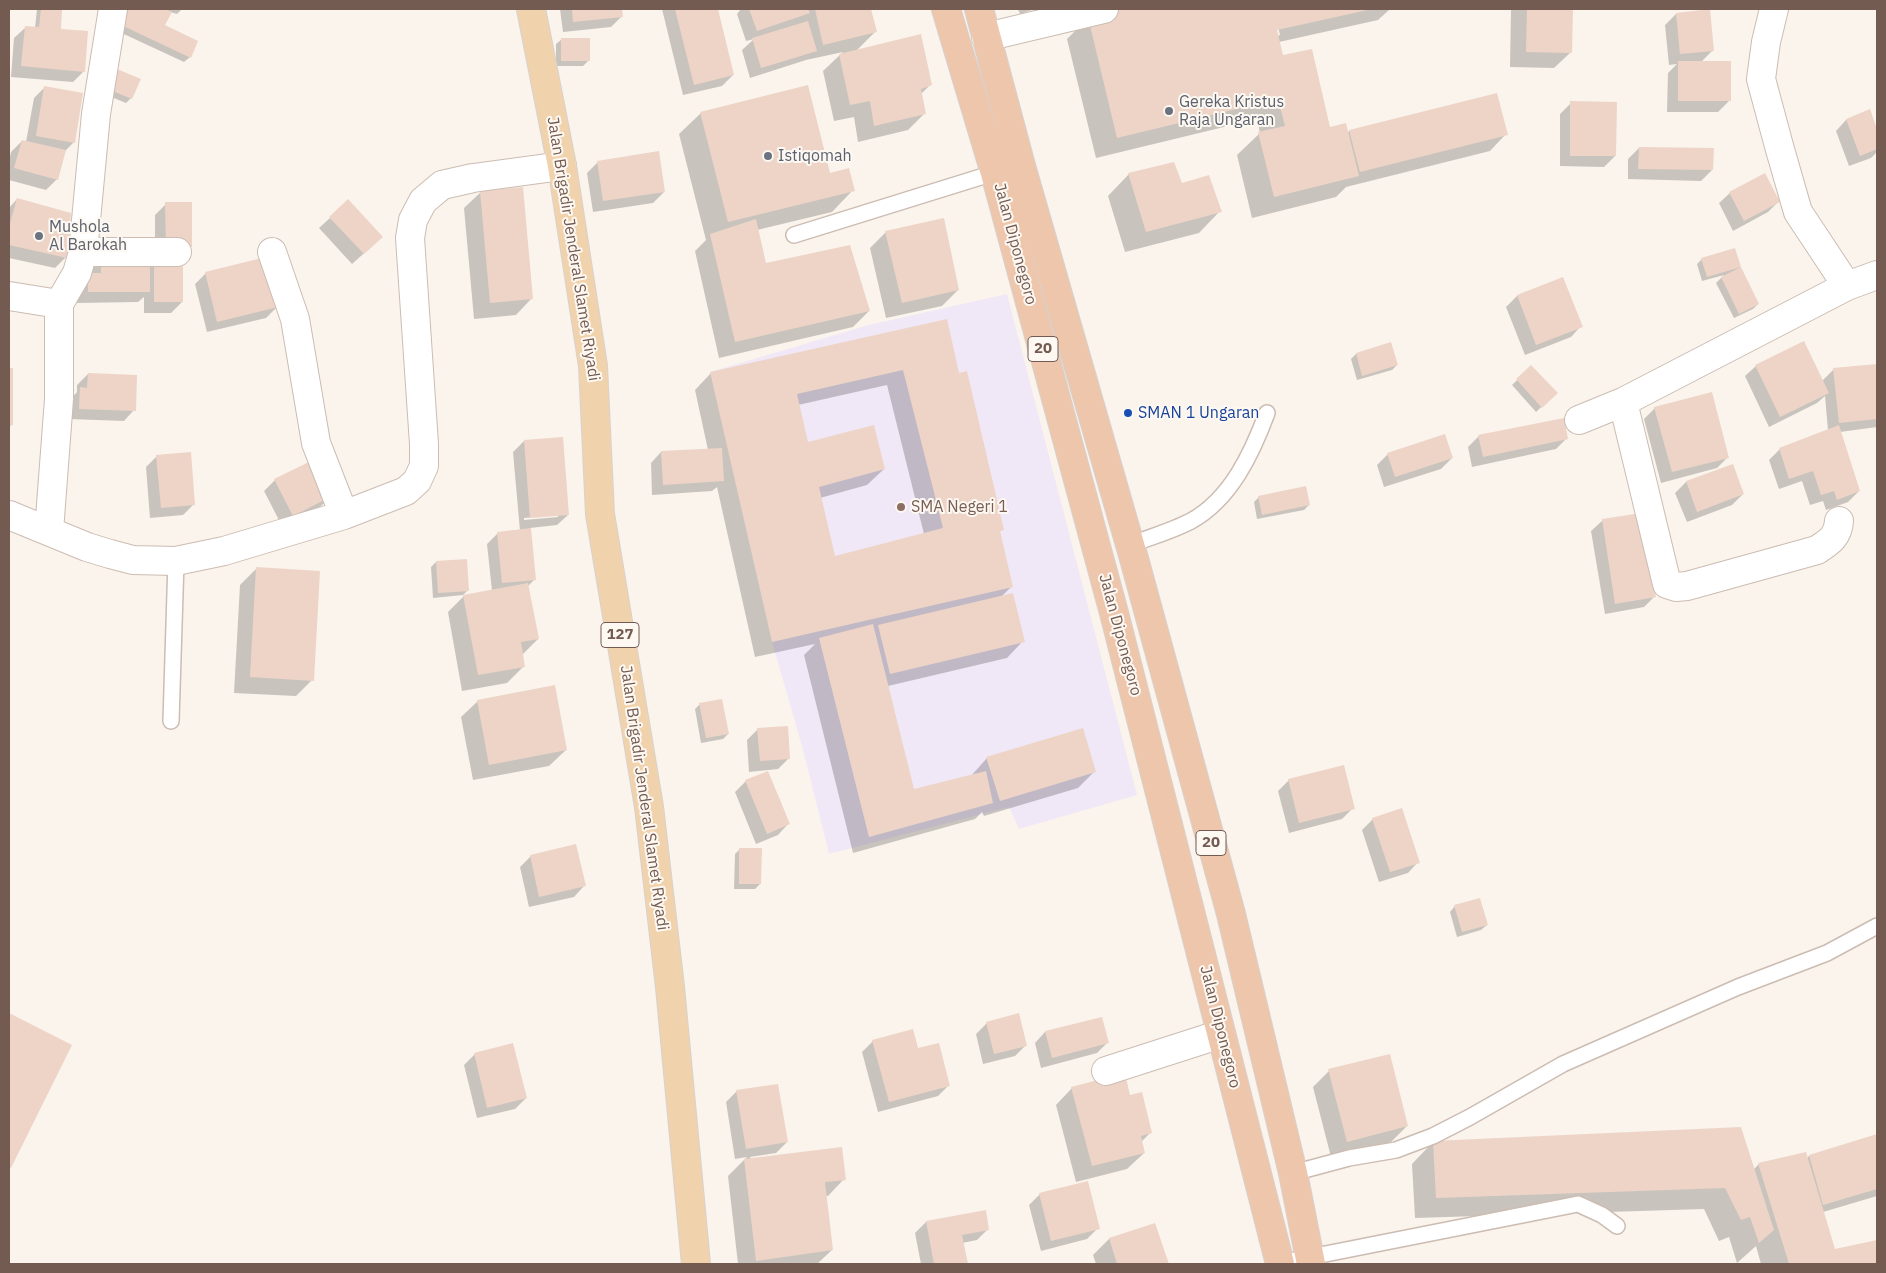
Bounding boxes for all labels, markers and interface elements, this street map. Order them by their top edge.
place label: Gereka Kristus Raja Ungaran [1179,92,1284,130]
marker: Gereka Kristus Raja Ungaran [1163,105,1175,117]
street label: Jalan Brigadir Jenderal Slamet Riyadi [543,115,603,383]
place label: Istiqomah [778,146,852,166]
marker: Istiqomah [762,150,774,162]
street label: Jalan Diponegoro [990,181,1040,307]
place label: Mushola Al Barokah [49,217,127,255]
marker: Mushola Al Barokah [33,230,45,242]
road number: 20 [1028,336,1058,362]
place label: SMAN 1 Ungaran [1138,403,1259,423]
marker: SMAN 1 Ungaran [1122,407,1134,419]
place label: SMA Negeri 1 [911,497,1008,517]
marker: SMA Negeri 1 [895,501,907,513]
street label: Jalan Diponegoro [1095,572,1145,698]
road number: 127 [601,622,639,648]
street label: Jalan Brigadir Jenderal Slamet Riyadi [616,664,672,932]
road number: 20 [1196,830,1226,856]
street label: Jalan Diponegoro [1196,964,1244,1090]

